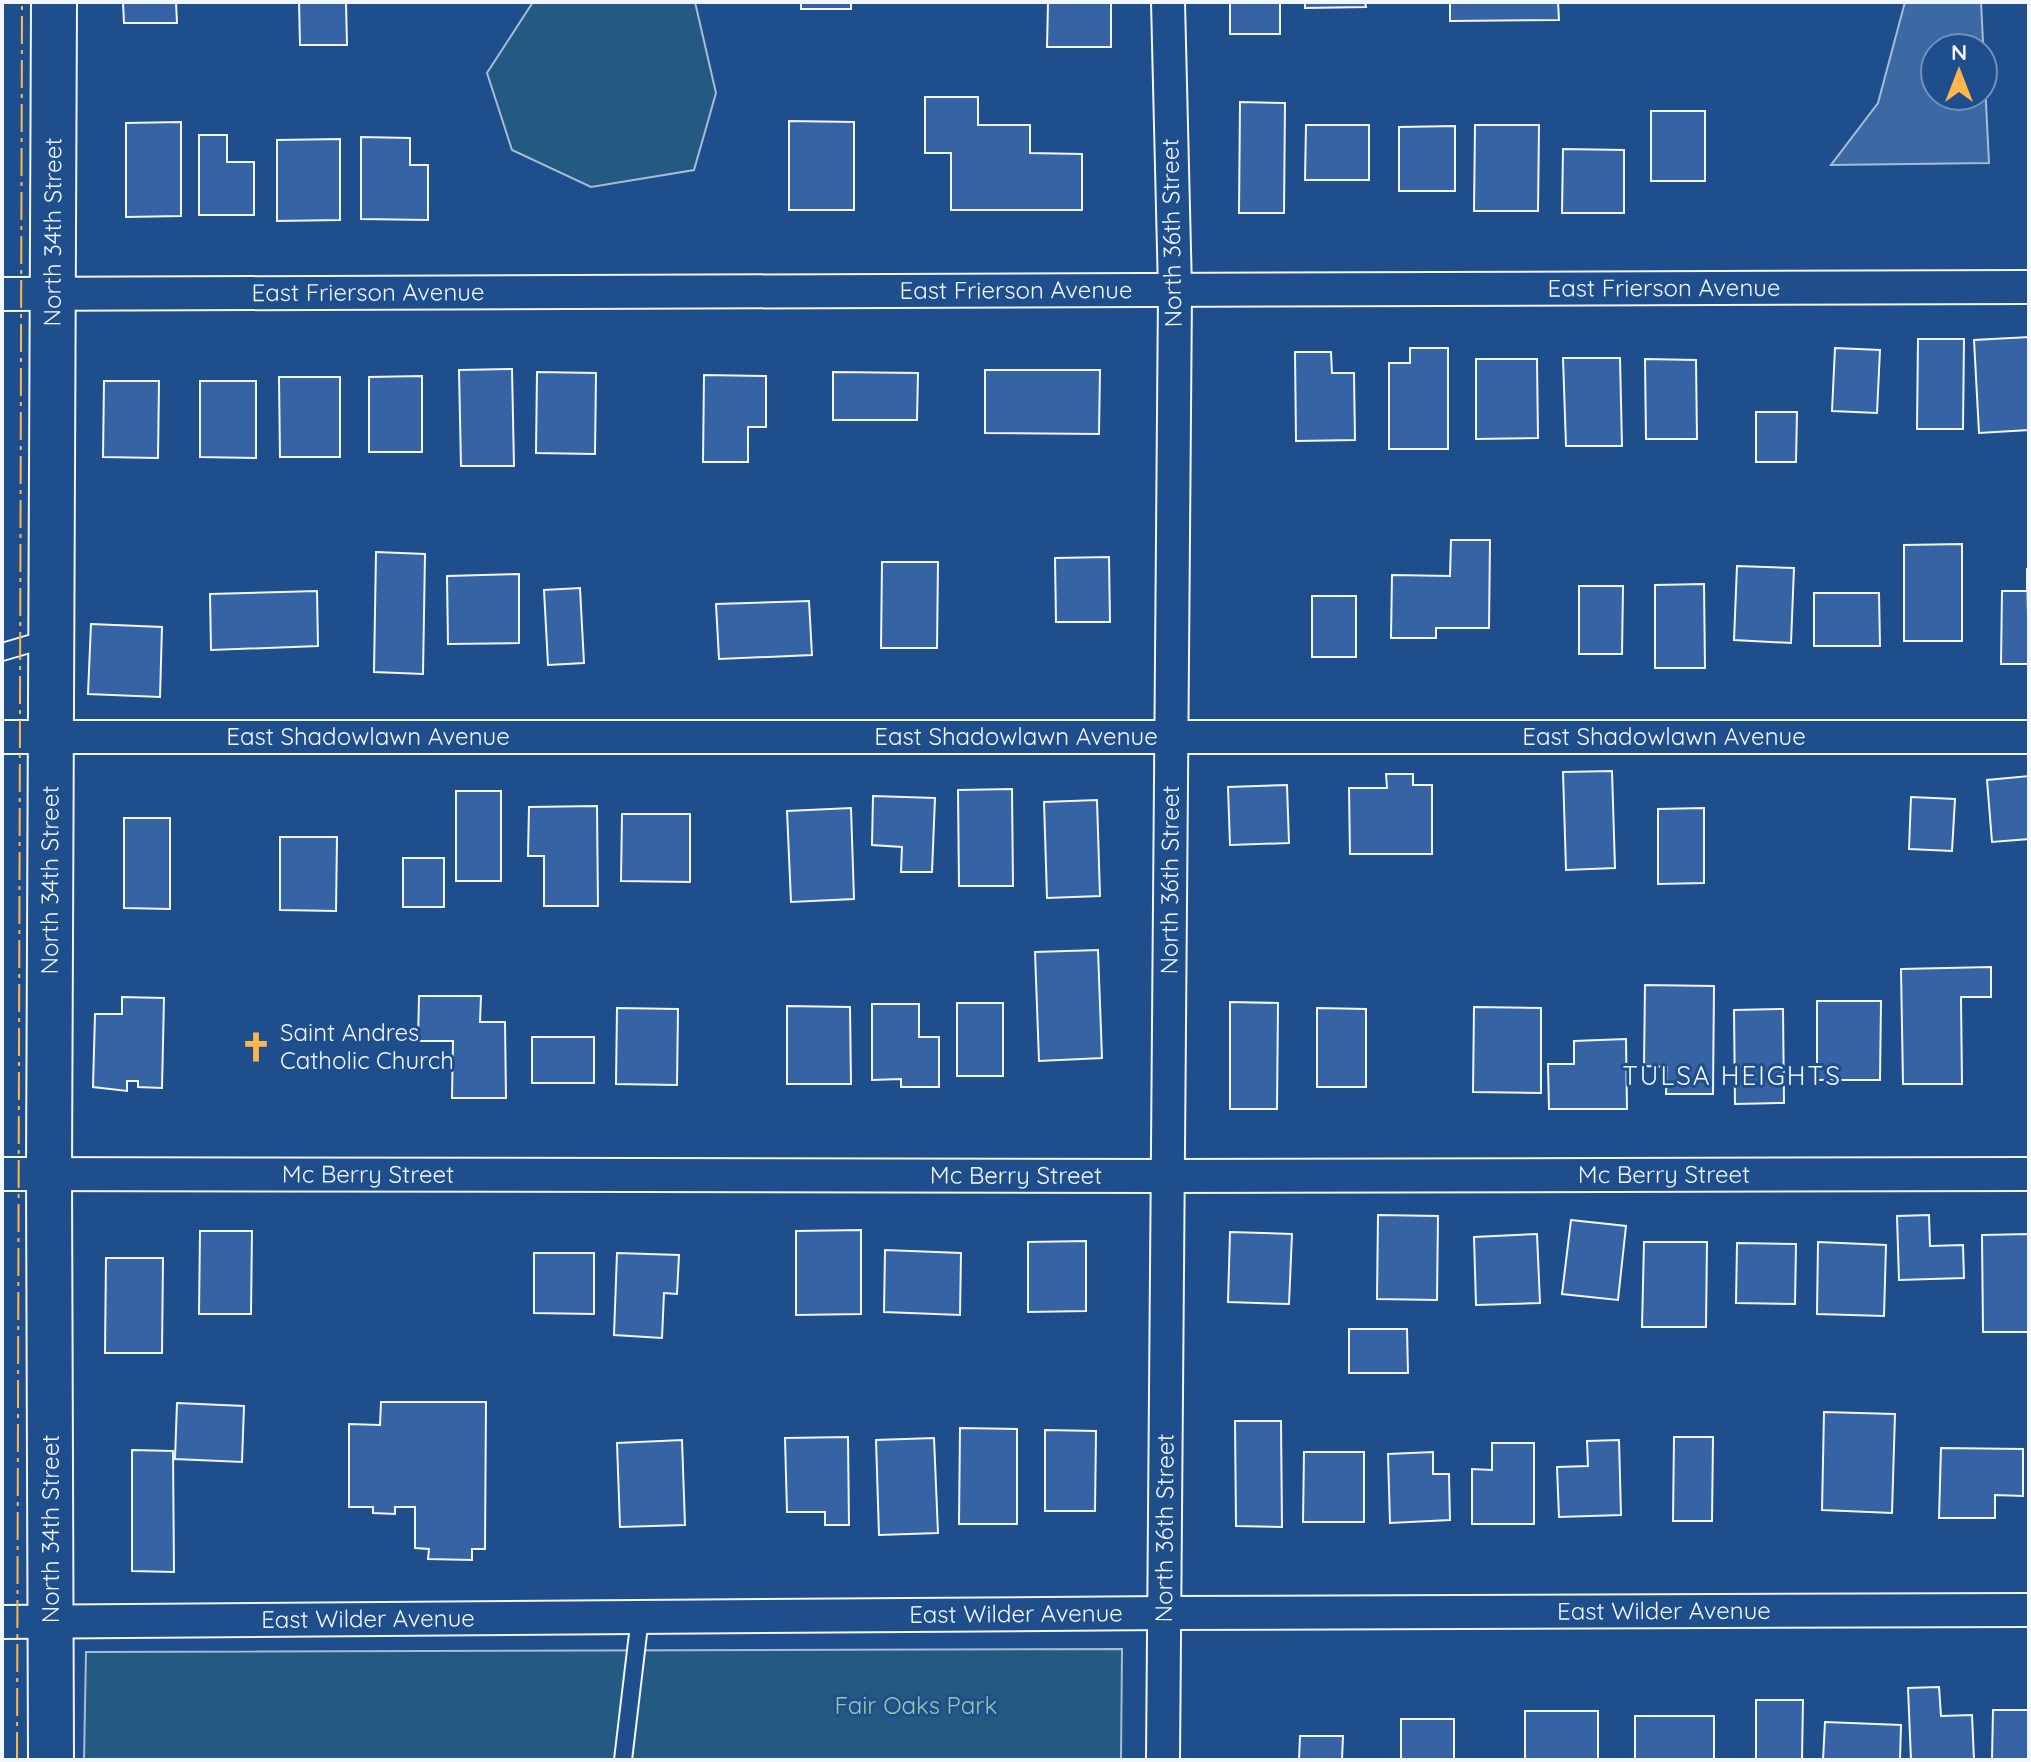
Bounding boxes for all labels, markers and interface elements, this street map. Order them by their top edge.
north arrow [1919,32,1999,112]
text: N [1951,38,1967,66]
street label: North 34th Street [37,138,67,326]
street label: North 36th Street [1154,138,1188,328]
street label: East Frierson Avenue [1547,272,1781,303]
street label: East Frierson Avenue [899,274,1133,305]
street label: East Frierson Avenue [251,276,485,307]
street label: East Shadowlawn Avenue [226,721,510,751]
street label: East Shadowlawn Avenue [874,721,1158,751]
street label: East Shadowlawn Avenue [1522,721,1806,751]
street label: North 36th Street [1153,785,1185,975]
street label: North 34th Street [34,786,65,974]
place label: Saint Andres Catholic Church [280,1017,454,1075]
church icon: Saint Andres Catholic Church [239,1030,273,1064]
district label: TULSA HEIGHTS [1622,1059,1842,1092]
street label: Mc Berry Street [282,1158,454,1189]
street label: Mc Berry Street [1578,1159,1750,1189]
street label: Mc Berry Street [930,1160,1102,1190]
street label: North 36th Street [1148,1433,1180,1623]
street label: North 34th Street [35,1435,65,1623]
street label: East Wilder Avenue [1557,1595,1771,1626]
street label: East Wilder Avenue [909,1597,1123,1629]
street label: East Wilder Avenue [261,1602,475,1634]
park label: Fair Oaks Park [835,1690,997,1720]

